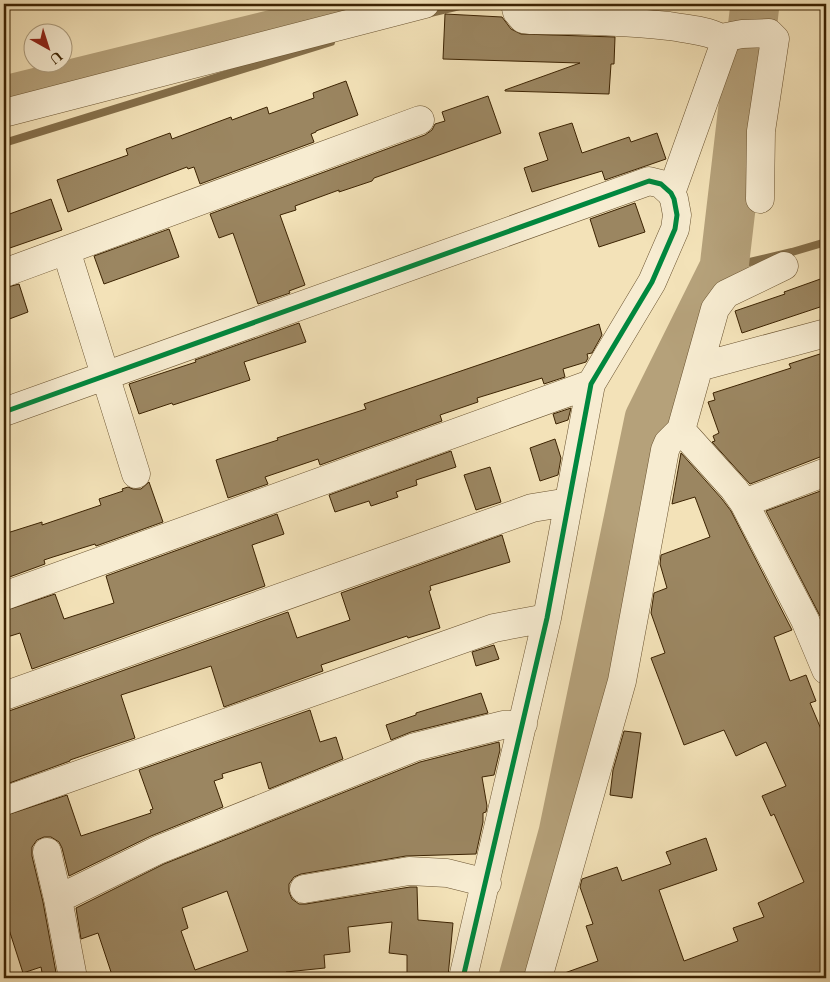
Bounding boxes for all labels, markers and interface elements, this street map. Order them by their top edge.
north arrow [22,22,72,72]
text: U [45,47,66,69]

